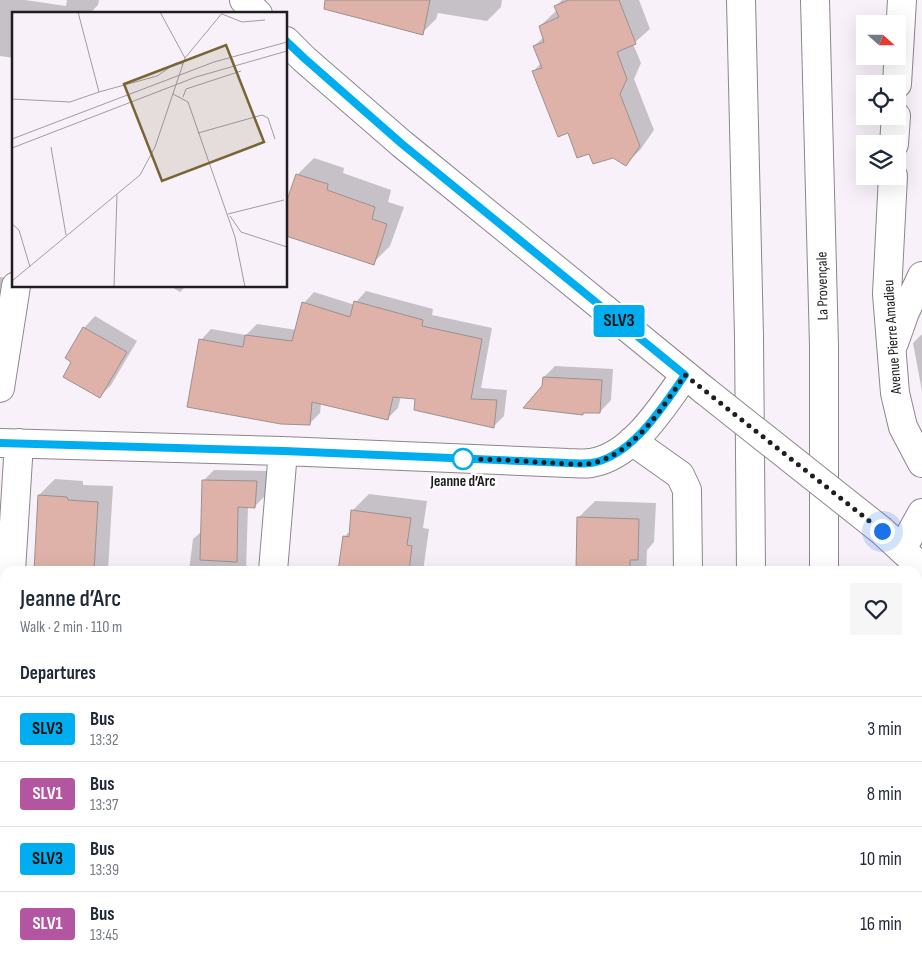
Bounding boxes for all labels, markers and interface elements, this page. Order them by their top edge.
inset map [12,12,288,288]
north arrow [856,15,906,65]
map controls [856,15,906,185]
button: locate [856,75,906,125]
button: layers [856,135,906,185]
street label: La Provençale [812,251,833,321]
street label: Avenue Pierre Amadieu [879,279,906,396]
line badge: SLV3 [584,305,654,337]
text: SLV3 [604,310,634,331]
marker: Jeanne d’Arc [452,448,474,470]
place label: Jeanne d’Arc [430,472,496,491]
your location [870,519,895,544]
button: heart [850,583,902,635]
text: Jeanne d’Arc [20,584,121,613]
text: Walk · 2 min · 110 m [20,618,122,637]
text: Departures [20,662,96,685]
text: Bus [90,708,115,731]
text: SLV3 [32,718,63,739]
text: 3 min [867,718,902,741]
text: 13:32 [90,731,119,750]
text: Bus [90,773,115,796]
text: SLV1 [32,783,63,804]
text: 8 min [867,783,902,806]
text: 13:37 [90,796,118,815]
text: Bus [90,838,115,861]
text: SLV3 [32,848,63,869]
text: 10 min [860,848,902,871]
text: 13:39 [90,861,119,880]
text: Bus [90,903,115,926]
text: SLV1 [32,913,63,934]
text: 16 min [860,913,902,936]
text: 13:45 [90,926,118,945]

